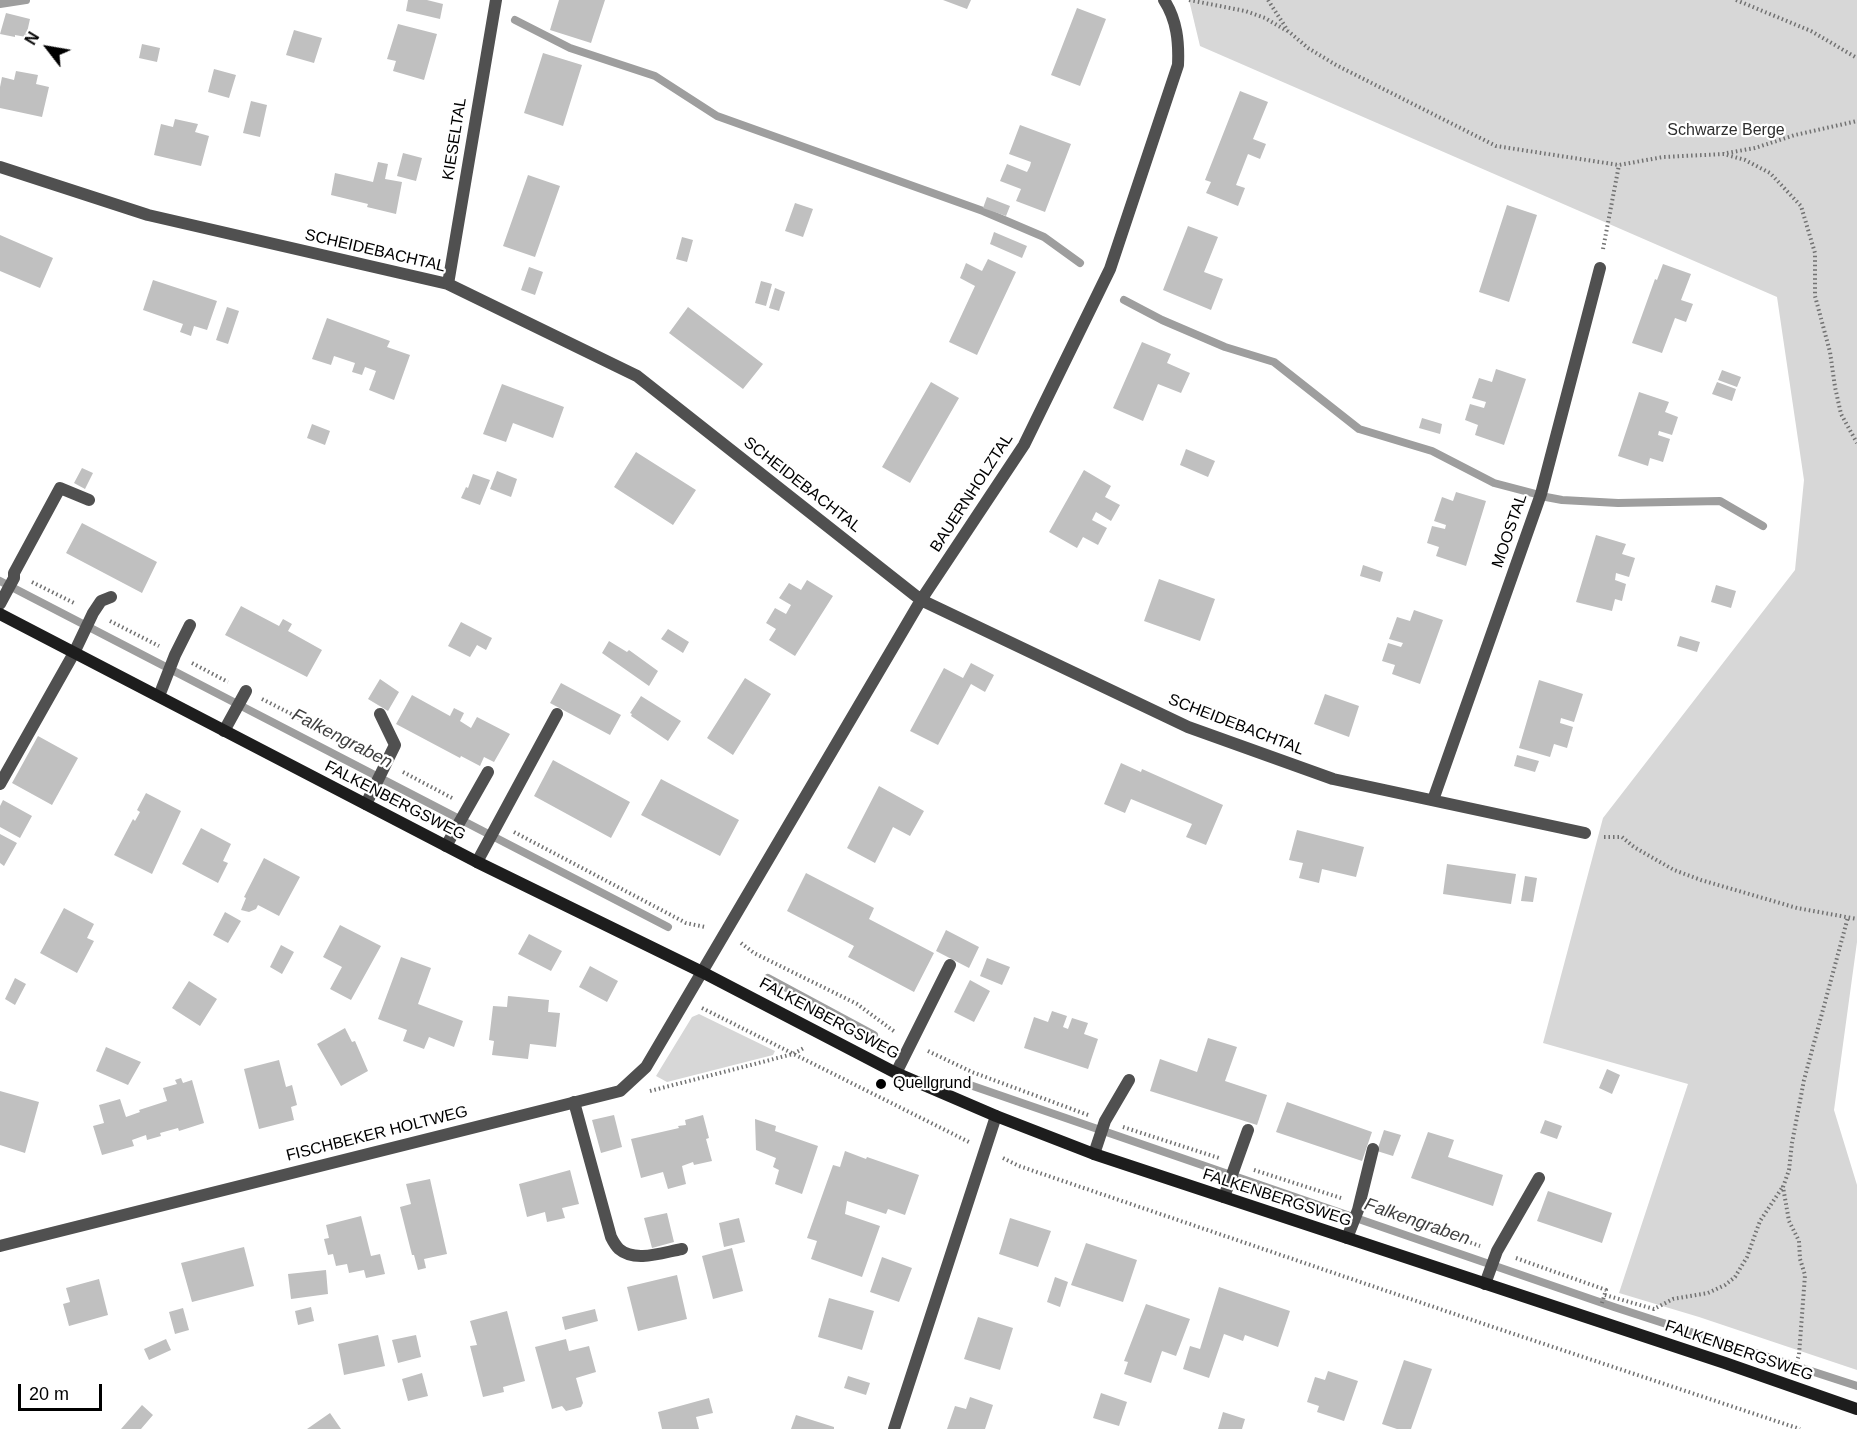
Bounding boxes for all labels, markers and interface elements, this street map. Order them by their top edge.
north arrow [18,18,78,78]
text: N [22,29,42,48]
street label: KIESELTAL [439,97,471,181]
park label: Schwarze Berge [1667,121,1785,141]
street label: SCHEIDEBACHTAL [303,225,447,277]
street label: BAUERNHOLZTAL [927,430,1017,556]
street label: SCHEIDEBACHTAL [739,433,865,537]
street label: MOOSTAL [1488,491,1532,571]
street label: SCHEIDEBACHTAL [1165,690,1307,760]
water label: Falkengraben [288,704,396,774]
street label: FALKENBERGSWEG [321,757,469,845]
street label: FALKENBERGSWEG [756,974,902,1064]
place label: Quellgrund [893,1074,971,1094]
marker: Quellgrund [874,1077,888,1091]
street label: FISCHBEKER HOLTWEG [284,1102,470,1166]
street label: FALKENBERGSWEG [1200,1165,1354,1231]
water label: Falkengraben [1361,1194,1473,1250]
street label: FALKENBERGSWEG [1662,1317,1816,1385]
scale bar [21,1372,105,1410]
text: 20 m [29,1384,69,1404]

